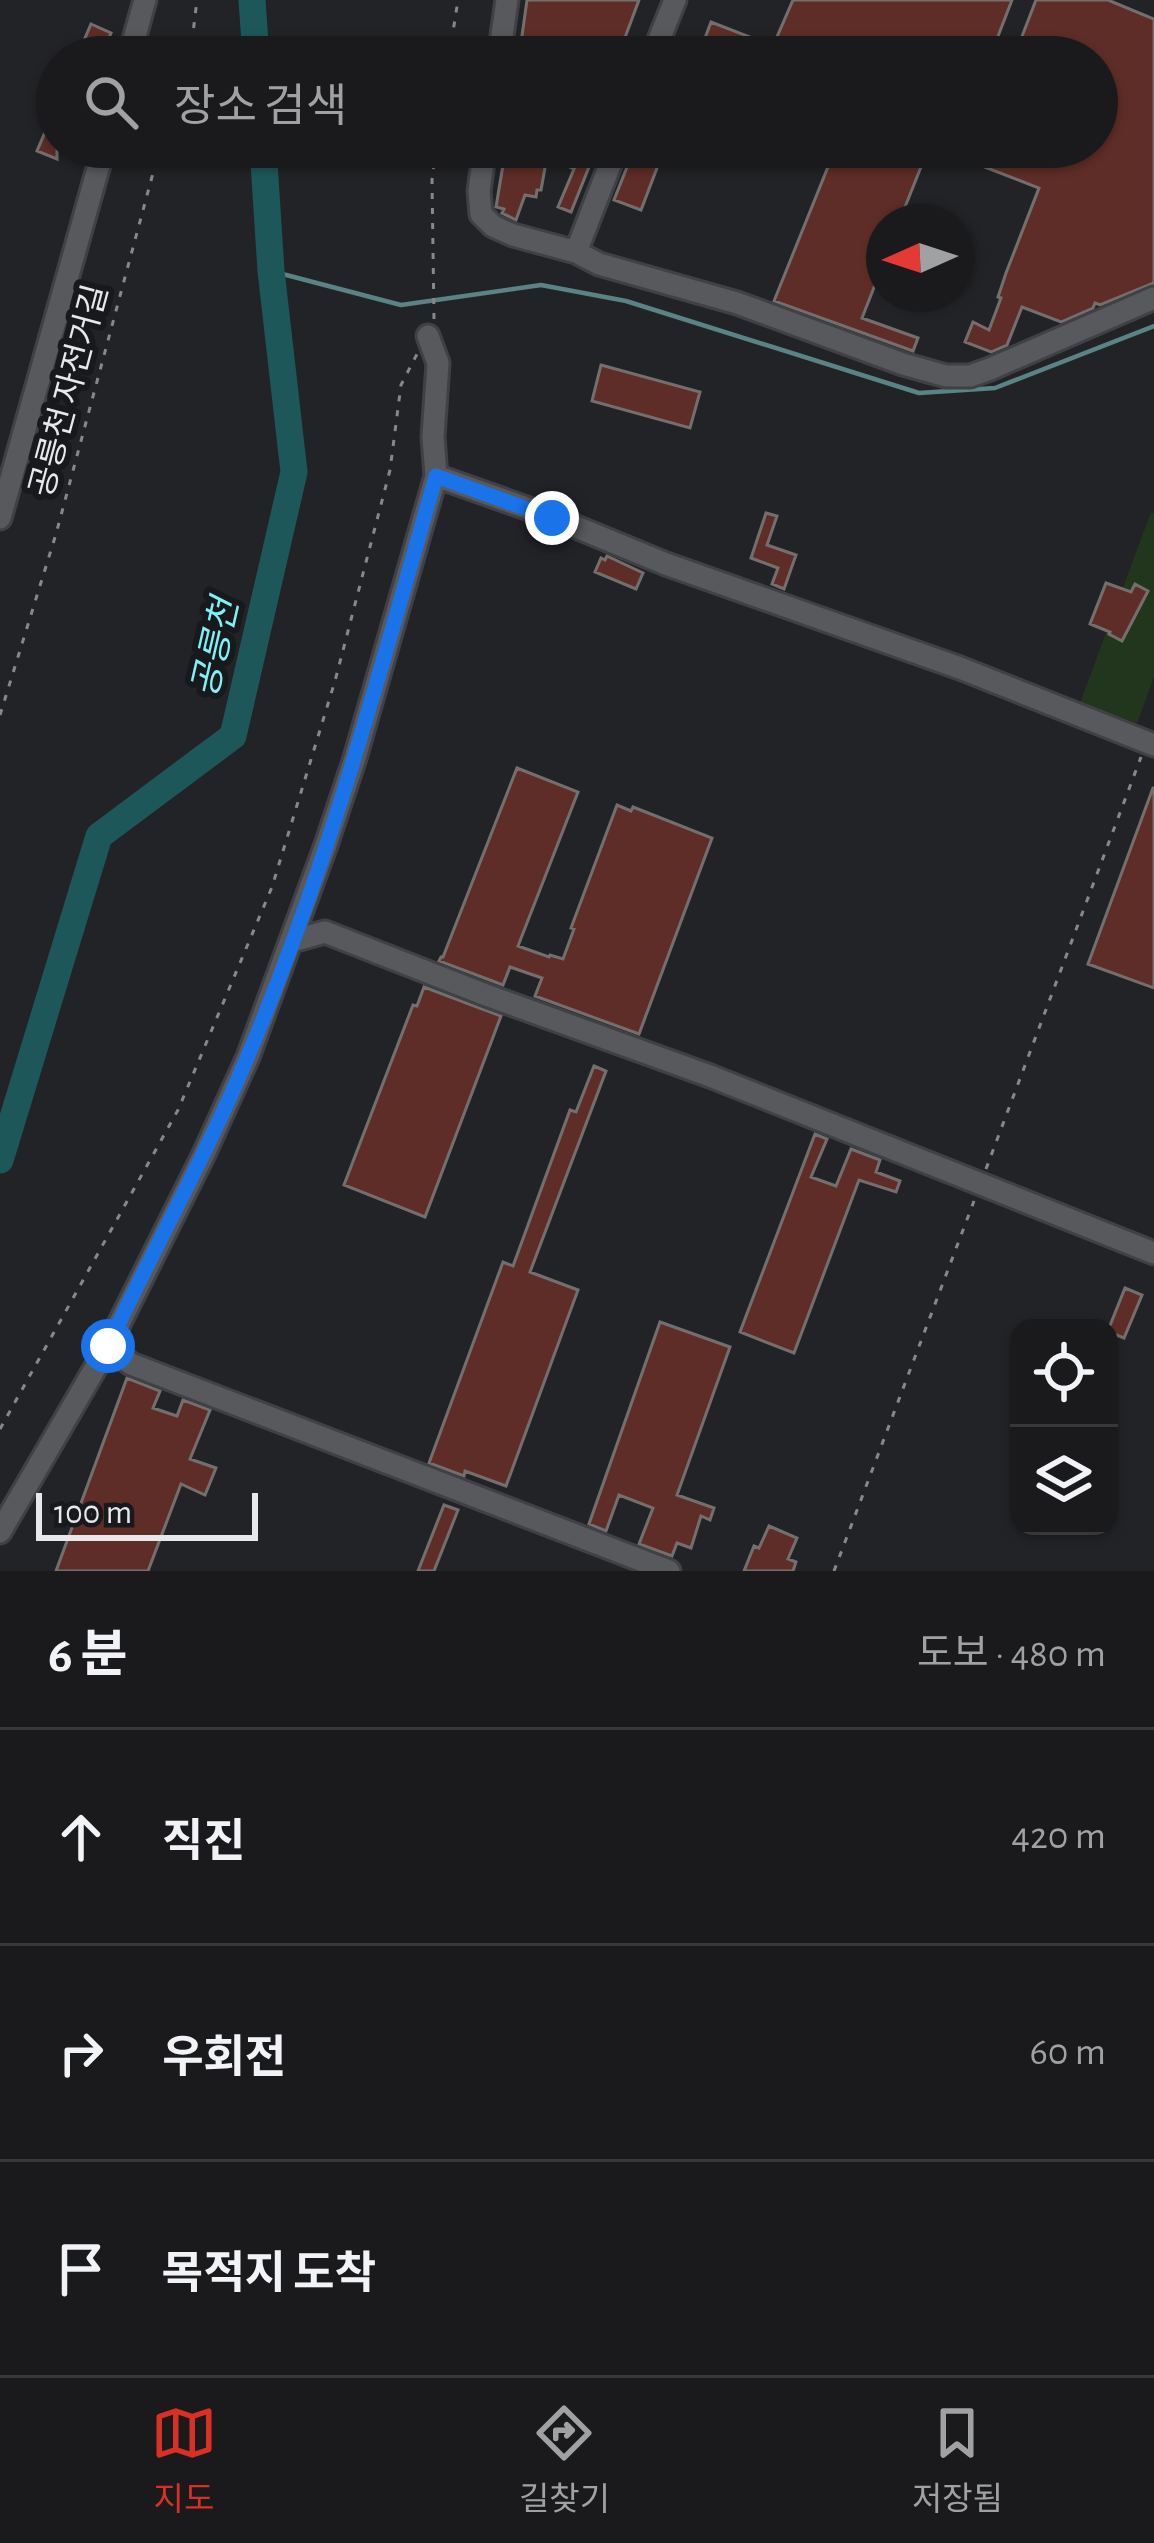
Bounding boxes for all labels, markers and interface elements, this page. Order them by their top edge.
search box [36,36,1118,168]
icon: search [78,69,144,135]
text: 장소 검색 [174,85,347,130]
north arrow [866,204,974,312]
street label: 공릉천 자전거길 [24,281,114,501]
route end [525,491,579,545]
water label: 공릉천 [186,592,246,700]
route start [81,1319,135,1373]
map controls [1010,1319,1118,1535]
button: locate [1010,1319,1118,1427]
button: layers [1010,1427,1118,1535]
scale bar [36,1487,258,1540]
text: 100 m [54,1497,132,1530]
text: 6 분 [48,1630,127,1681]
text: 도보 · 480 m [917,1635,1106,1674]
icon: ahead [48,1804,114,1870]
text: 420 m [1011,1817,1106,1856]
text: 직진 [162,1820,245,1865]
icon: right [48,2020,114,2086]
text: 60 m [1029,2033,1106,2072]
text: 우회전 [162,2036,286,2081]
icon: arrive [48,2236,114,2302]
text: 목적지 도착 [162,2252,376,2297]
tab: 지도 [151,2400,217,2521]
tab: 길찾기 [519,2400,610,2521]
tab: 저장됨 [912,2400,1003,2521]

